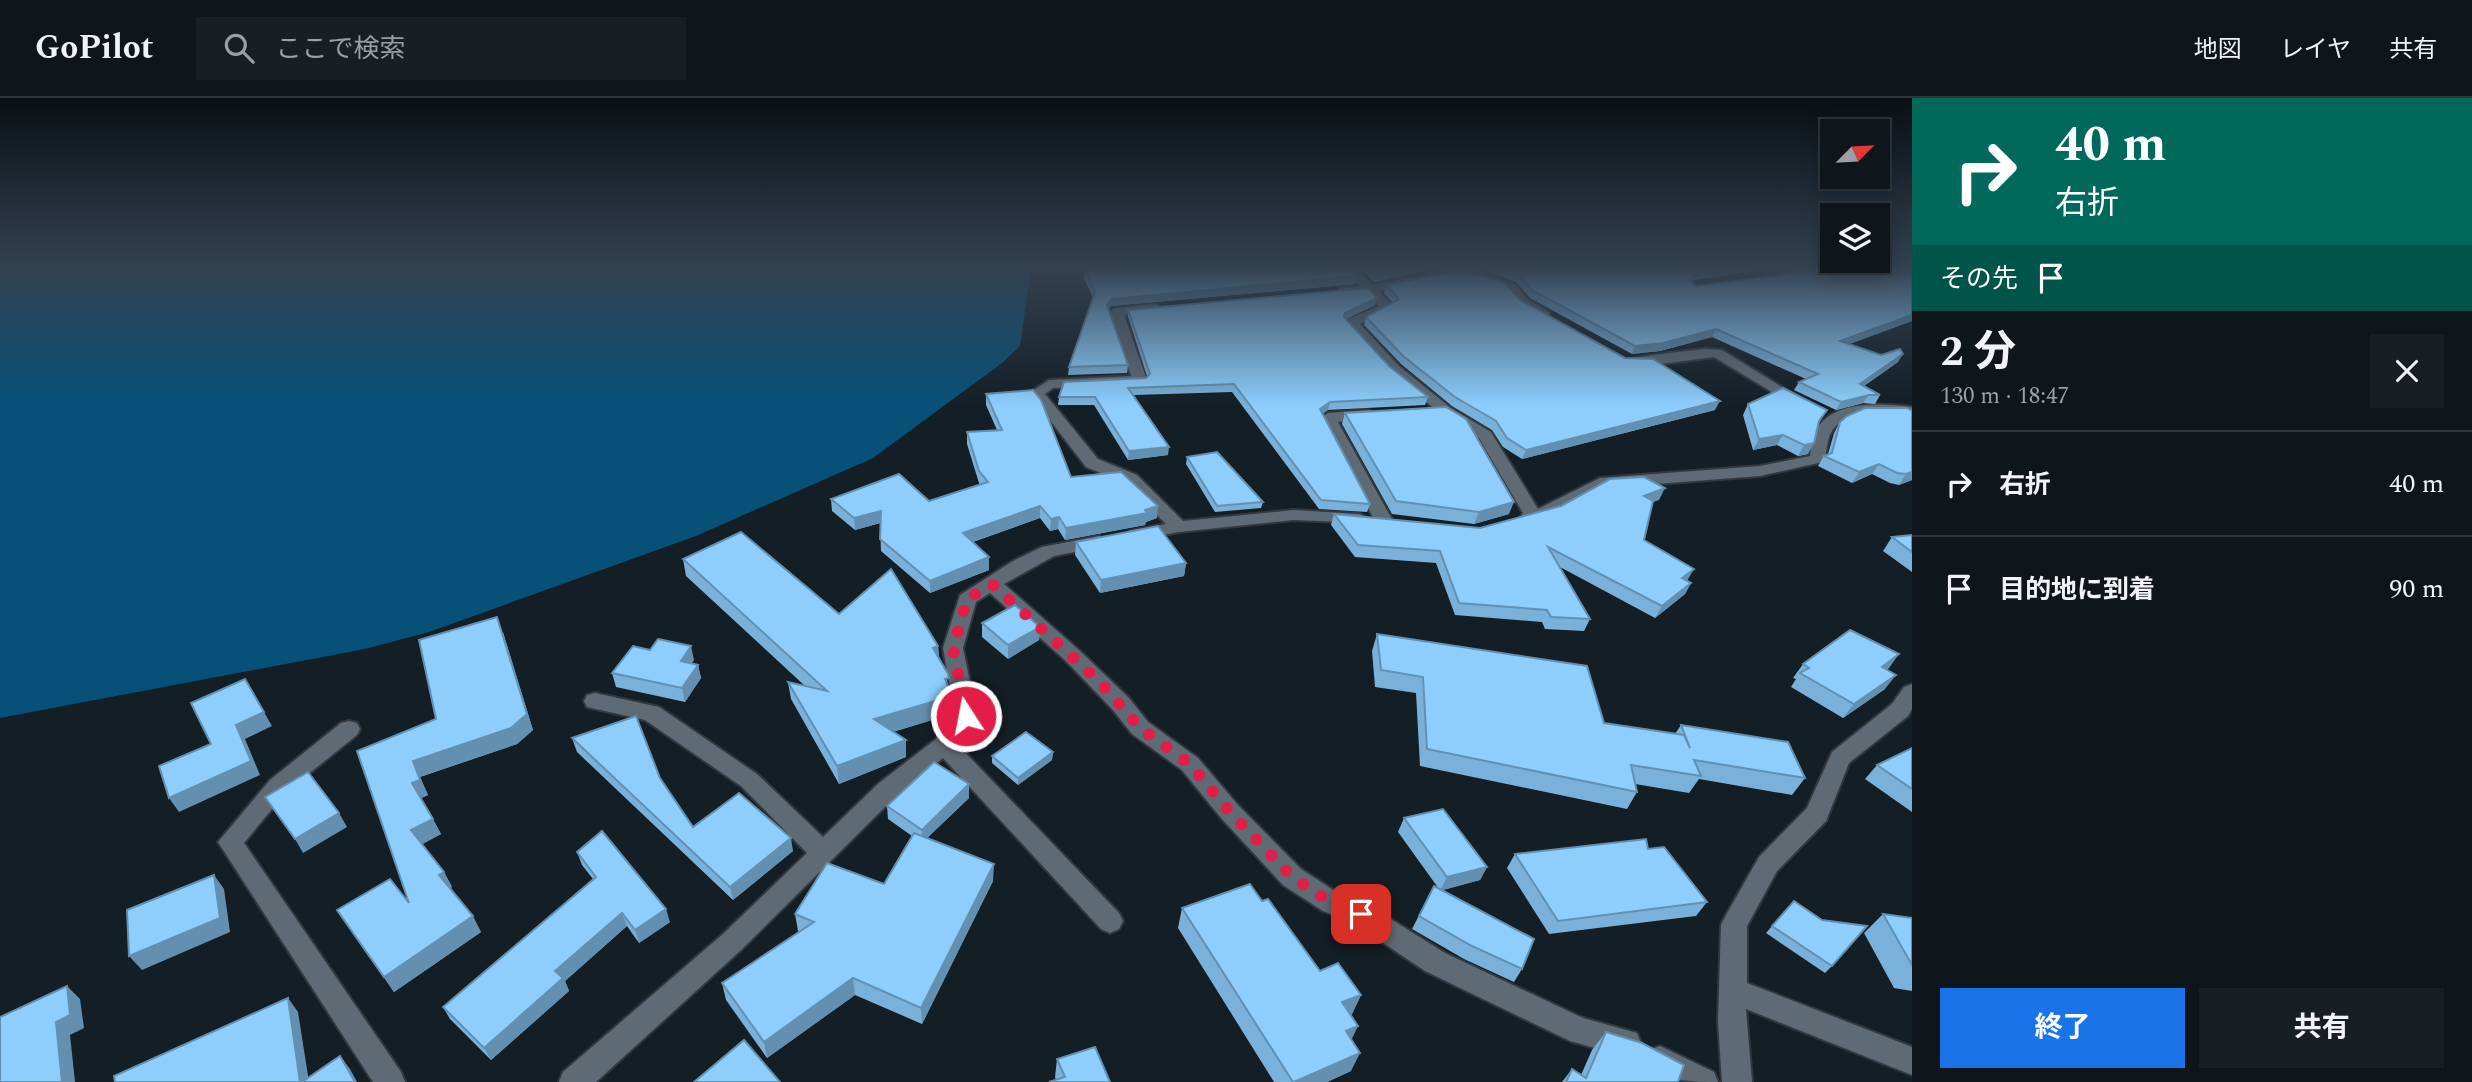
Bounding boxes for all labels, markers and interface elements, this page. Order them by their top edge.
search box [196,17,686,80]
text: GoPilot [35,23,154,73]
icon: search [220,29,258,67]
text: ここで検索 [276,29,406,69]
text: 地図 [2194,32,2242,68]
text: レイヤ [2280,32,2351,68]
text: 共有 [2389,32,2437,68]
text: 40 m [2055,108,2166,183]
north arrow [1820,119,1890,189]
map controls [1820,119,1890,273]
icon: right [1940,126,2031,217]
text: 右折 [2055,179,2119,228]
button: layers [1820,203,1890,273]
text: その先 [1940,259,2018,299]
icon: arrive [2032,259,2070,297]
text: 2 分 [1940,321,2016,384]
button: close [2370,334,2444,408]
text: 130 m · 18:47 [1940,379,2069,414]
text: 40 m [2389,464,2444,504]
icon: right [1940,465,1978,503]
text: 右折 [1999,465,2051,505]
text: 90 m [2389,569,2444,609]
icon: arrive [1940,570,1978,608]
text: 目的地に到着 [1999,570,2155,610]
position arrow [929,679,1003,753]
pin [1331,884,1391,944]
icon: arrive [1342,895,1380,933]
button: 終了 [1940,988,2185,1068]
button: 共有 [2199,988,2444,1068]

